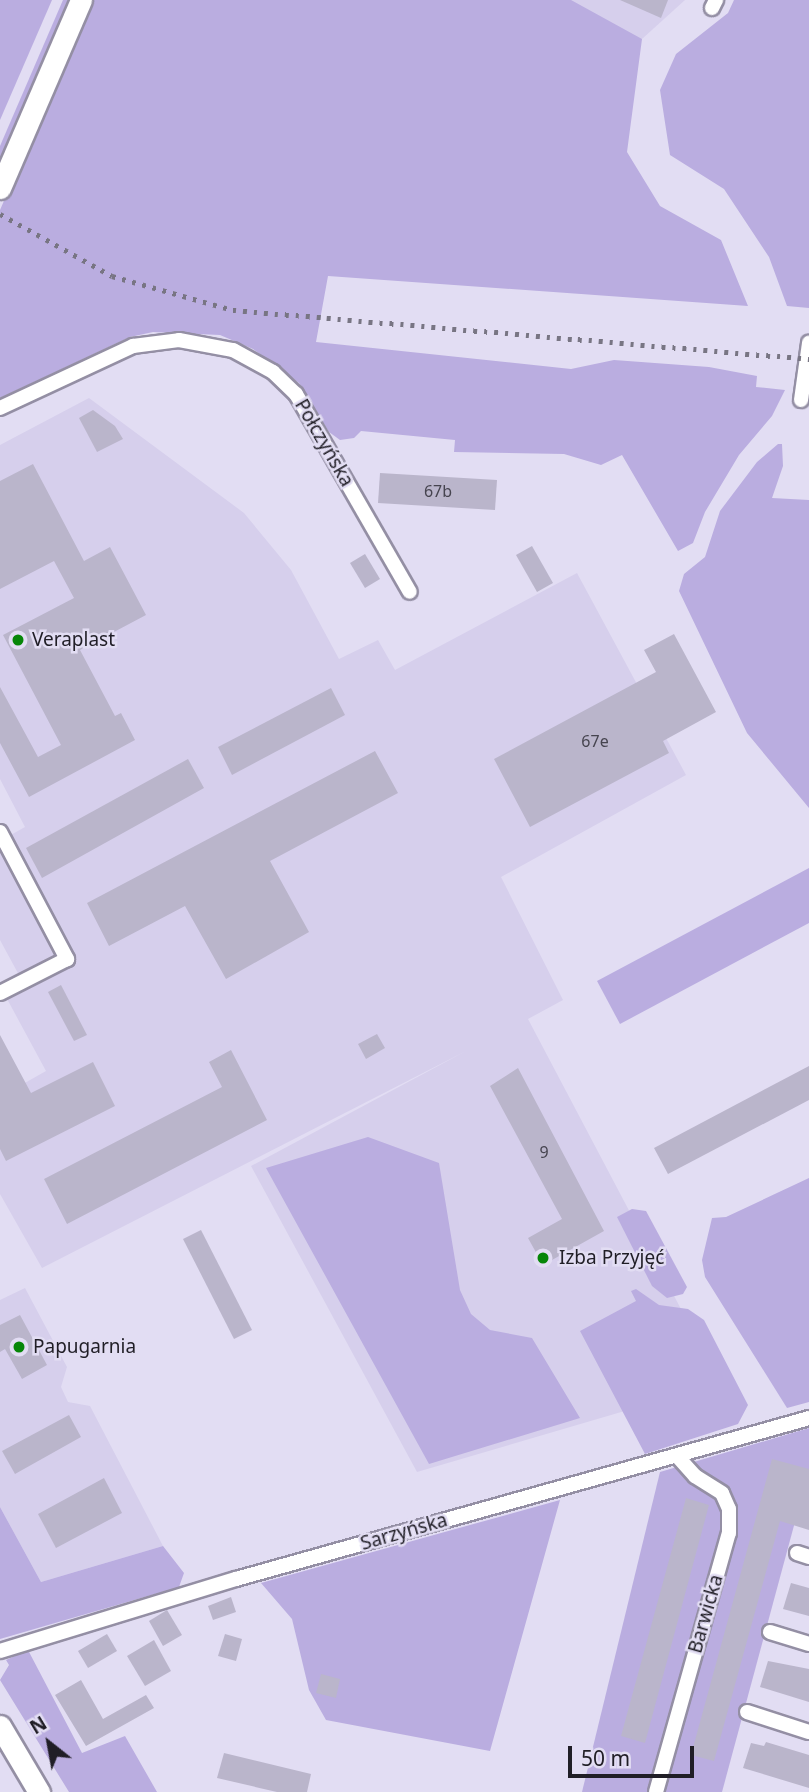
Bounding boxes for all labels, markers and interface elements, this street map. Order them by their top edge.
street label: Połczyńska [290,395,358,491]
house number: 67b [424,481,452,501]
place label: Veraplast [32,629,115,651]
marker: Veraplast [10,632,26,648]
house number: 67e [581,731,609,751]
house number: 9 [539,1142,549,1162]
place label: Izba Przyjęć [559,1247,664,1269]
marker: Izba Przyjęć [533,1248,553,1268]
place label: Papugarnia [33,1336,136,1358]
marker: Papugarnia [11,1339,27,1355]
street label: Sarzyńska [358,1509,450,1555]
street label: Barwicka [684,1572,728,1656]
north arrow [14,1708,84,1778]
text: N [25,1710,51,1740]
scale bar [571,1732,697,1776]
text: 50 m [581,1744,630,1772]

